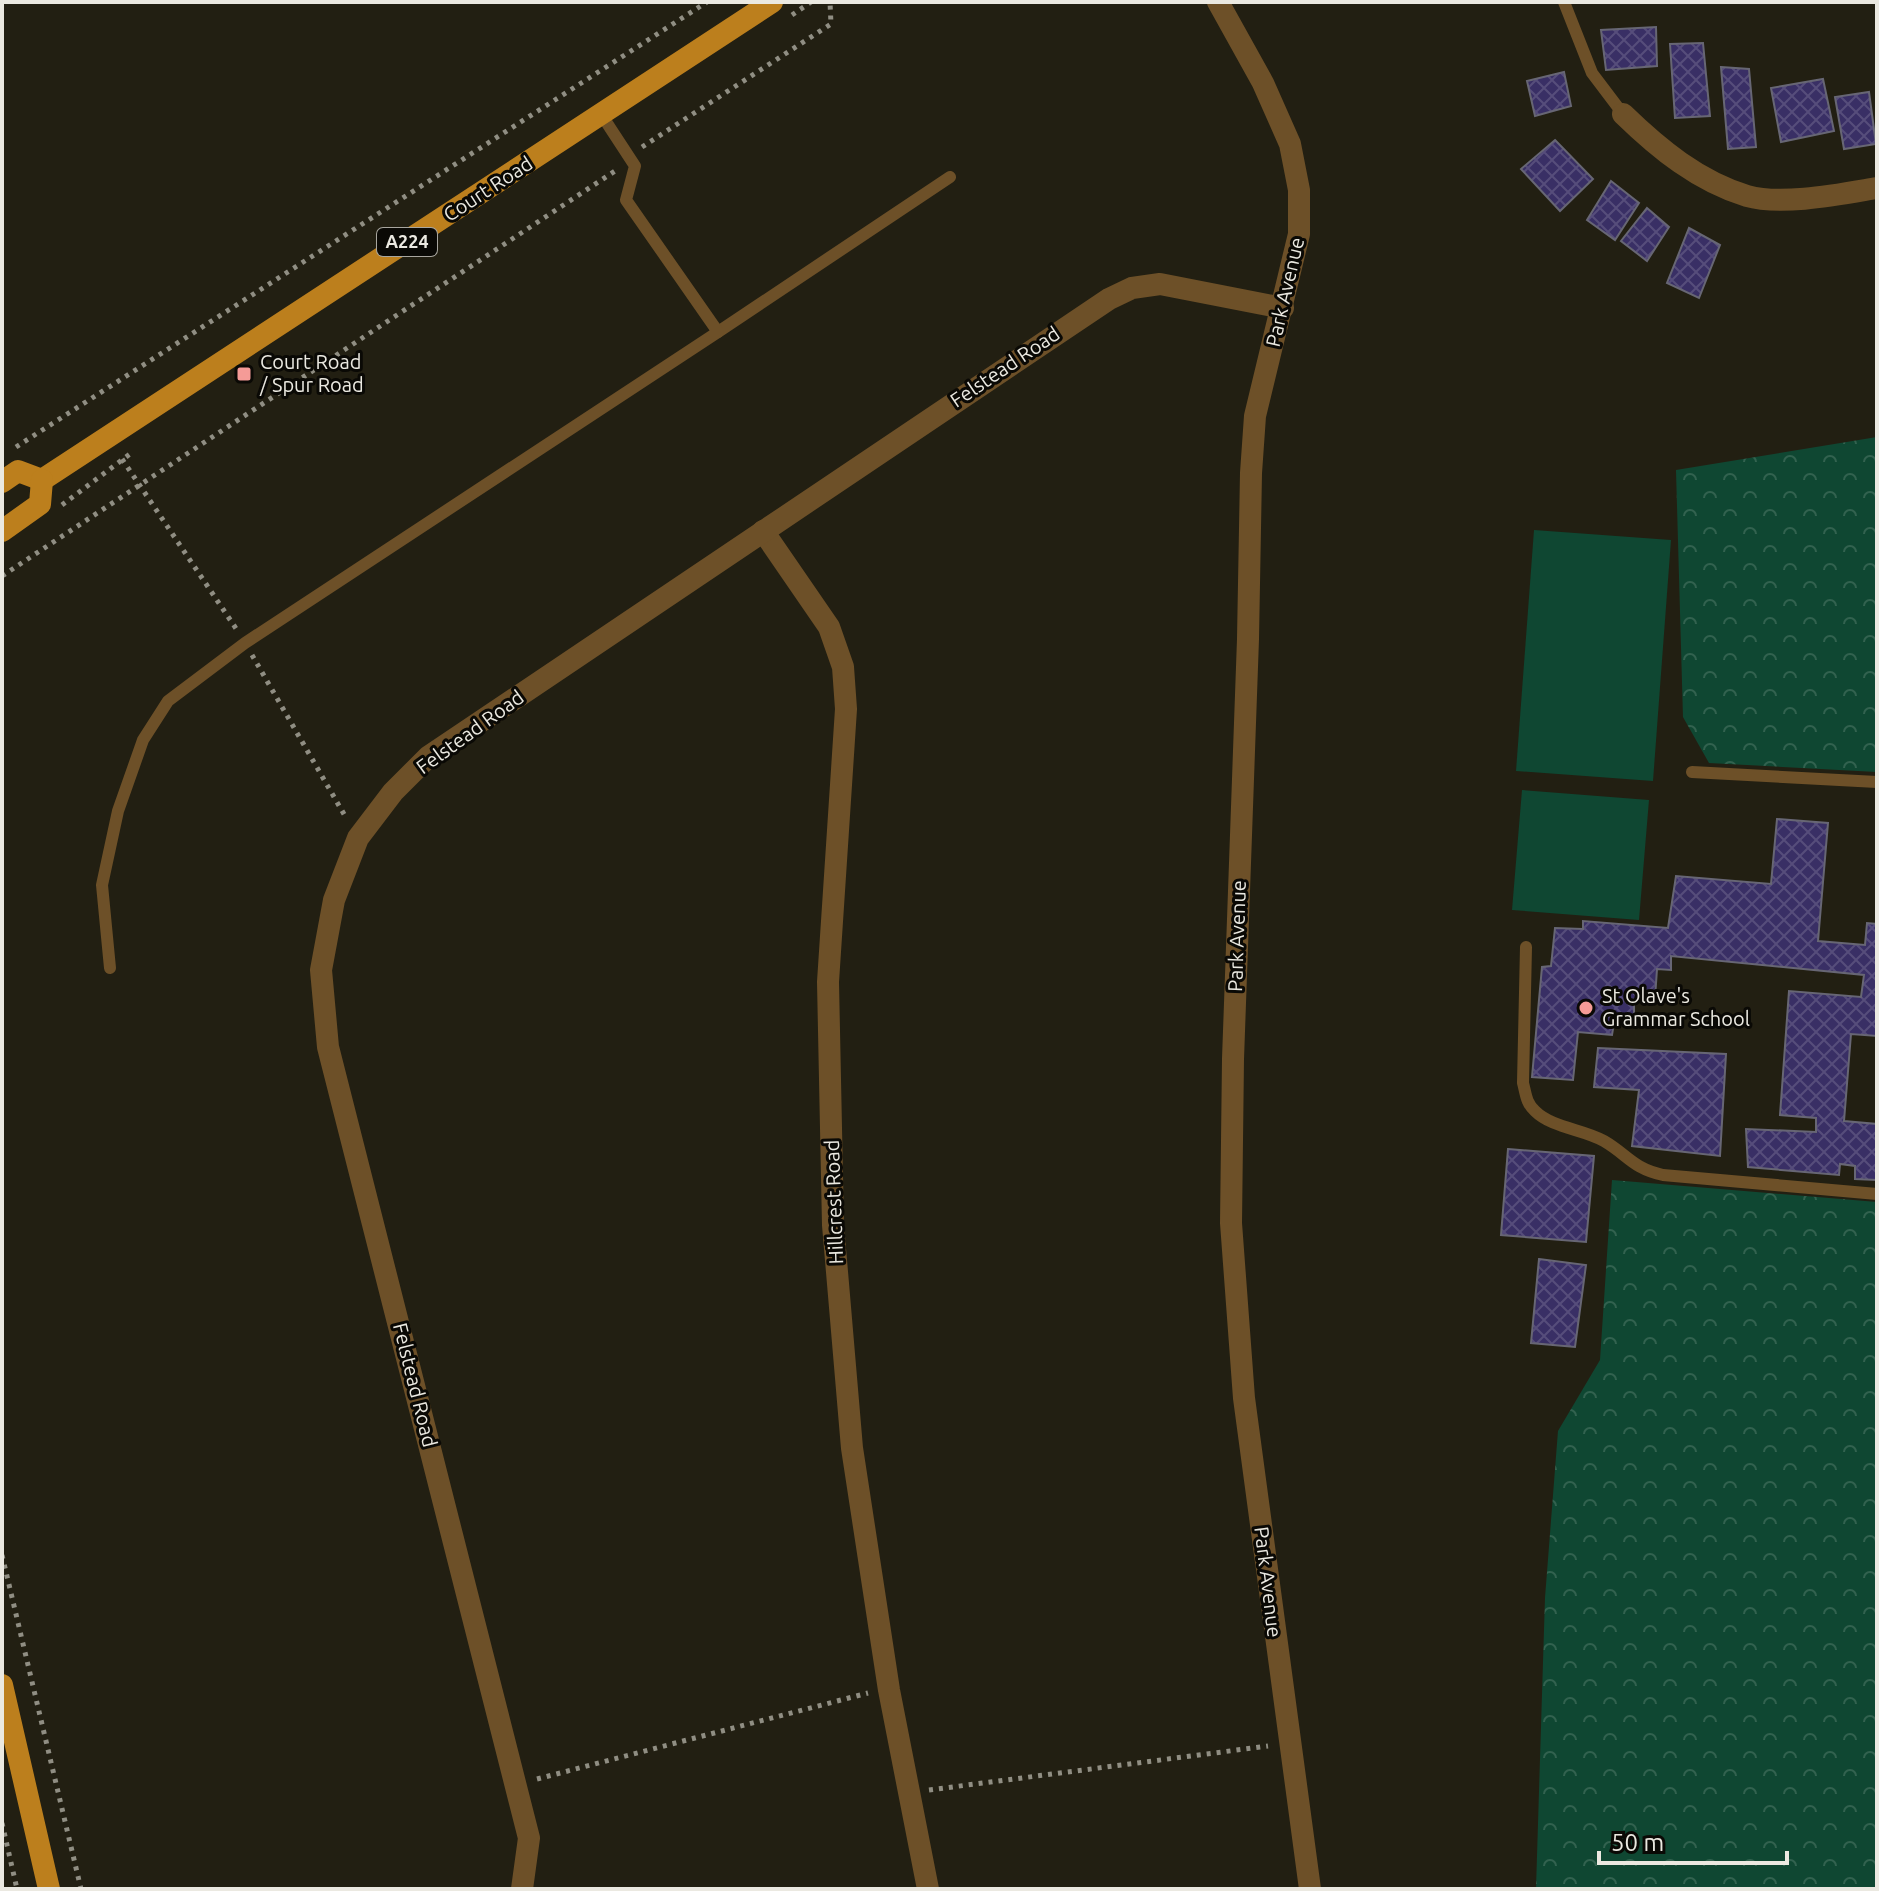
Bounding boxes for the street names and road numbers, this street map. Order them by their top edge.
street label: Court Road [439,151,537,226]
road number: A224 [377,228,437,256]
street label: Park Avenue [1261,235,1308,349]
street label: Felstead Road [946,322,1064,412]
street label: Felstead Road [412,685,528,778]
street label: Park Avenue [1223,880,1250,992]
street label: Hillcrest Road [820,1139,847,1265]
street label: Felstead Road [389,1320,442,1449]
street label: Park Avenue [1250,1525,1287,1639]

